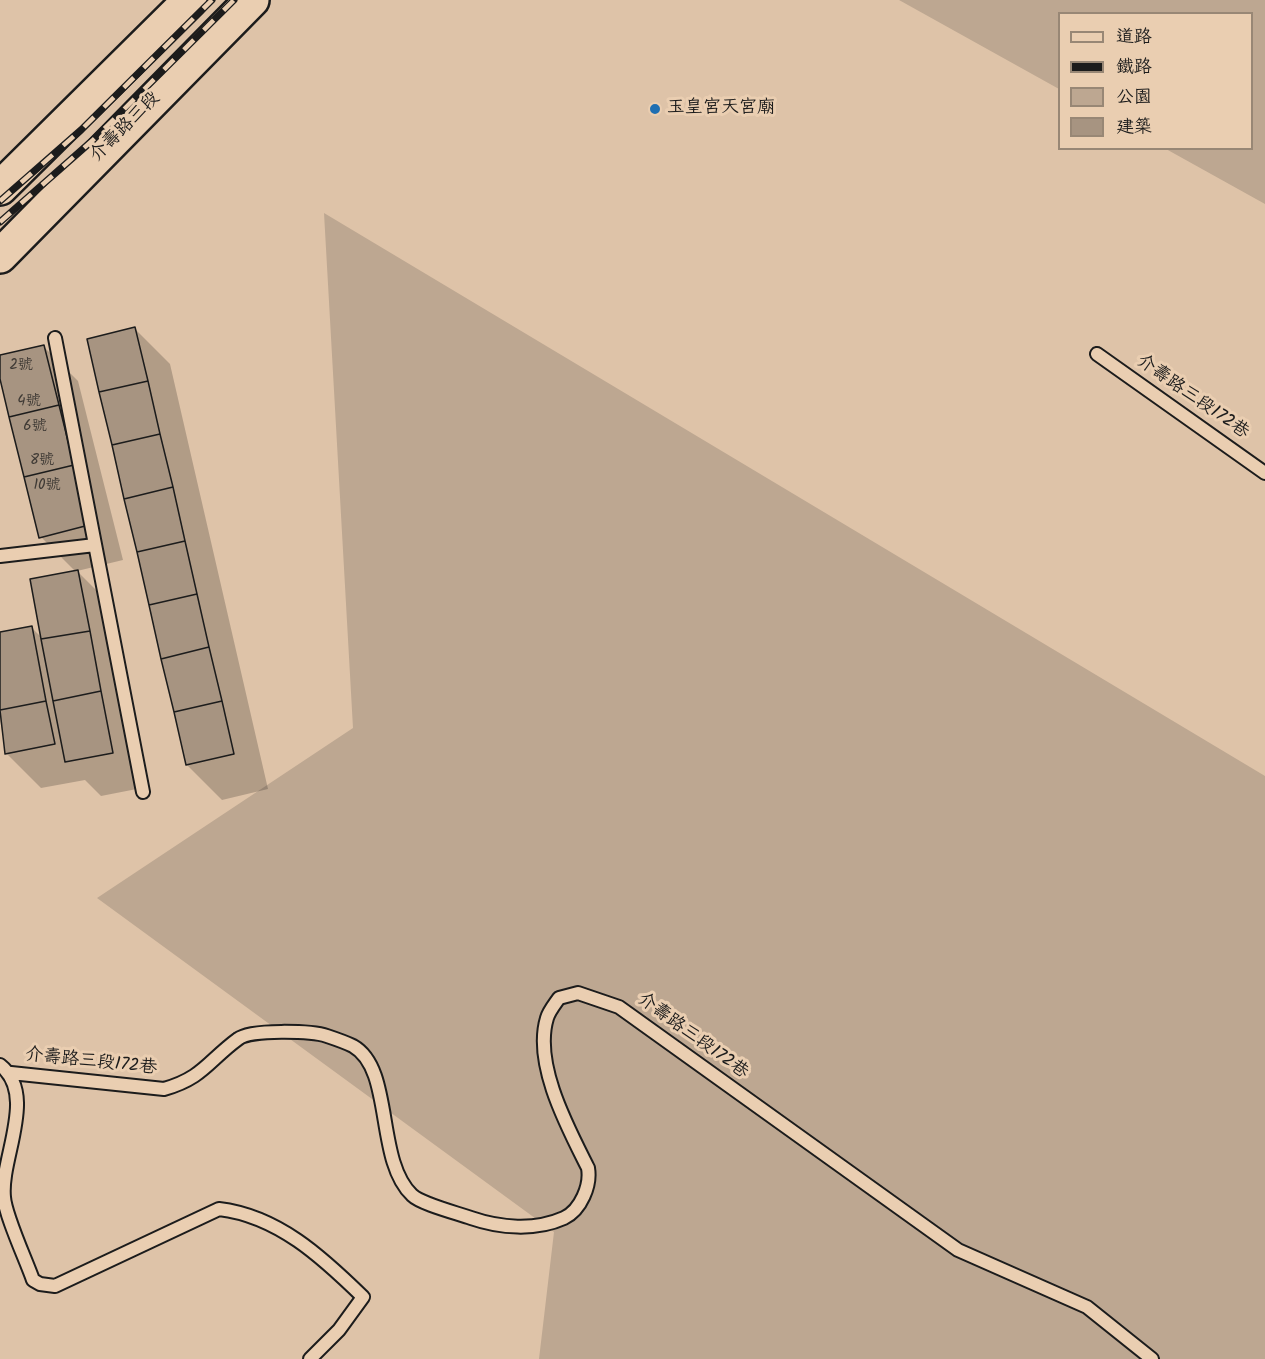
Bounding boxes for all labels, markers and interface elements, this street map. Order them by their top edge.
legend [1058,12,1253,150]
text: 道路 [1116,23,1152,52]
text: 鐵路 [1116,53,1152,82]
text: 公園 [1116,83,1152,112]
street label: 介壽路三段 [87,89,165,167]
place label: 玉皇宮天宮廟 [667,98,775,120]
marker: 玉皇宮天宮廟 [648,102,662,116]
text: 建築 [1116,113,1152,142]
street label: 介壽路三段172巷 [1132,351,1252,445]
house number: 2號 [9,357,33,375]
house number: 4號 [17,393,41,411]
house number: 6號 [23,418,47,436]
house number: 8號 [30,452,54,470]
house number: 10號 [33,477,61,495]
street label: 介壽路三段172巷 [632,989,752,1085]
street label: 介壽路三段172巷 [24,1045,158,1081]

